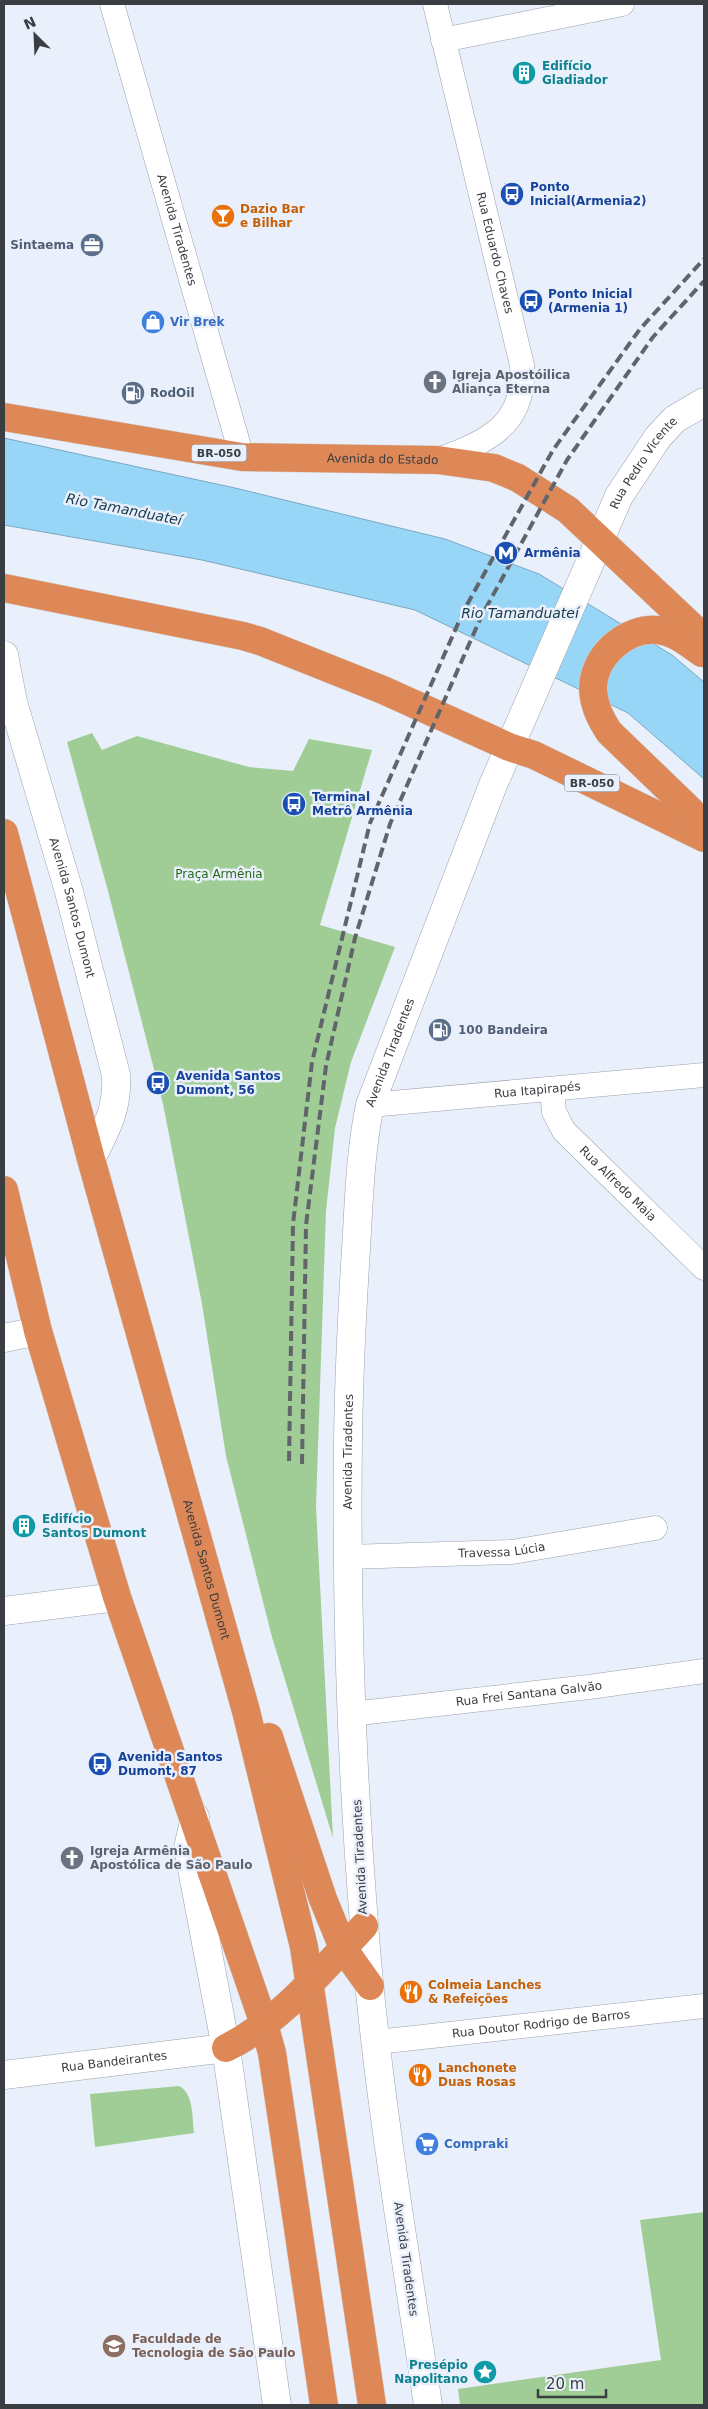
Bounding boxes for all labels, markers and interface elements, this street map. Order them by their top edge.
north arrow [10,10,60,60]
text: N [21,13,38,33]
place label: Edifício Gladiador [542,59,608,87]
building icon: Edifício Gladiador [511,60,537,86]
street label: Avenida Tiradentes [154,172,199,287]
place label: Ponto Inicial(Armenia2) [530,180,646,208]
bus stop icon: Ponto Inicial(Armenia2) [499,181,525,207]
street label: Rua Eduardo Chaves [474,191,516,315]
place label: Dazio Bar e Bilhar [240,202,305,230]
bar icon: Dazio Bar e Bilhar [210,203,236,229]
office icon: Sintaema [79,232,105,258]
place label: Sintaema [10,238,74,252]
place label: Ponto Inicial (Armenia 1) [548,287,632,315]
bus stop icon: Ponto Inicial (Armenia 1) [518,288,544,314]
shop icon: Vir Brek [140,309,166,335]
place label: Vir Brek [170,315,225,329]
place label: Igreja Apostóilica Aliança Eterna [452,368,570,396]
church icon: Igreja Apostóilica Aliança Eterna [422,369,448,395]
fuel station icon: RodOil [120,380,146,406]
place label: RodOil [150,386,195,400]
street label: Rua Pedro Vicente [607,414,680,511]
road number: BR-050 [192,444,246,462]
street label: Avenida do Estado [327,451,438,467]
water label: Rio Tamanduateí [65,490,185,528]
metro station icon: Armênia [493,540,519,566]
place label: Armênia [524,546,581,560]
water label: Rio Tamanduateí [461,605,581,621]
road number: BR-050 [564,774,620,791]
place label: Terminal Metrô Armênia [312,790,413,818]
bus stop icon: Terminal Metrô Armênia [281,791,307,817]
street label: Avenida Santos Dumont [46,836,98,980]
park label: Praça Armênia [175,867,263,881]
street label: Avenida Tiradentes [363,996,417,1109]
fuel station icon: 100 Bandeira [427,1017,453,1043]
place label: 100 Bandeira [458,1023,548,1037]
place label: Avenida Santos Dumont, 56 [176,1069,281,1097]
bus stop icon: Avenida Santos Dumont, 56 [145,1070,171,1096]
street label: Rua Itapirapés [493,1079,581,1101]
street label: Rua Alfredo Maia [577,1143,659,1224]
street label: Avenida Tiradentes [341,1394,356,1510]
street label: Avenida Santos Dumont [180,1498,233,1642]
place label: Edifício Santos Dumont [42,1512,146,1540]
building icon: Edifício Santos Dumont [11,1513,37,1539]
street label: Travessa Lúcia [457,1540,546,1561]
street label: Rua Frei Santana Galvão [455,1678,603,1709]
place label: Avenida Santos Dumont, 87 [118,1750,223,1778]
bus stop icon: Avenida Santos Dumont, 87 [87,1751,113,1777]
street label: Avenida Tiradentes [350,1799,370,1915]
place label: Igreja Armênia Apostólica de São Paulo [90,1844,252,1872]
church icon: Igreja Armênia Apostólica de São Paulo [59,1845,85,1871]
place label: Colmeia Lanches & Refeições [428,1978,541,2006]
restaurant icon: Colmeia Lanches & Refeições [398,1979,424,2005]
street label: Rua Doutor Rodrigo de Barros [451,2007,631,2041]
street label: Rua Bandeirantes [61,2048,168,2075]
place label: Lanchonete Duas Rosas [438,2061,517,2089]
restaurant icon: Lanchonete Duas Rosas [407,2062,433,2088]
supermarket icon: Compraki [414,2131,440,2157]
place label: Compraki [444,2137,508,2151]
street label: Avenida Tiradentes [391,2201,421,2317]
place label: Faculdade de Tecnologia de São Paulo [132,2332,296,2360]
school or university icon: Faculdade de Tecnologia de São Paulo [101,2333,127,2359]
place label: Presépio Napolitano [394,2358,468,2386]
place icon: Presépio Napolitano [472,2359,498,2385]
scale bar [538,2366,606,2398]
text: 20 m [546,2375,584,2393]

